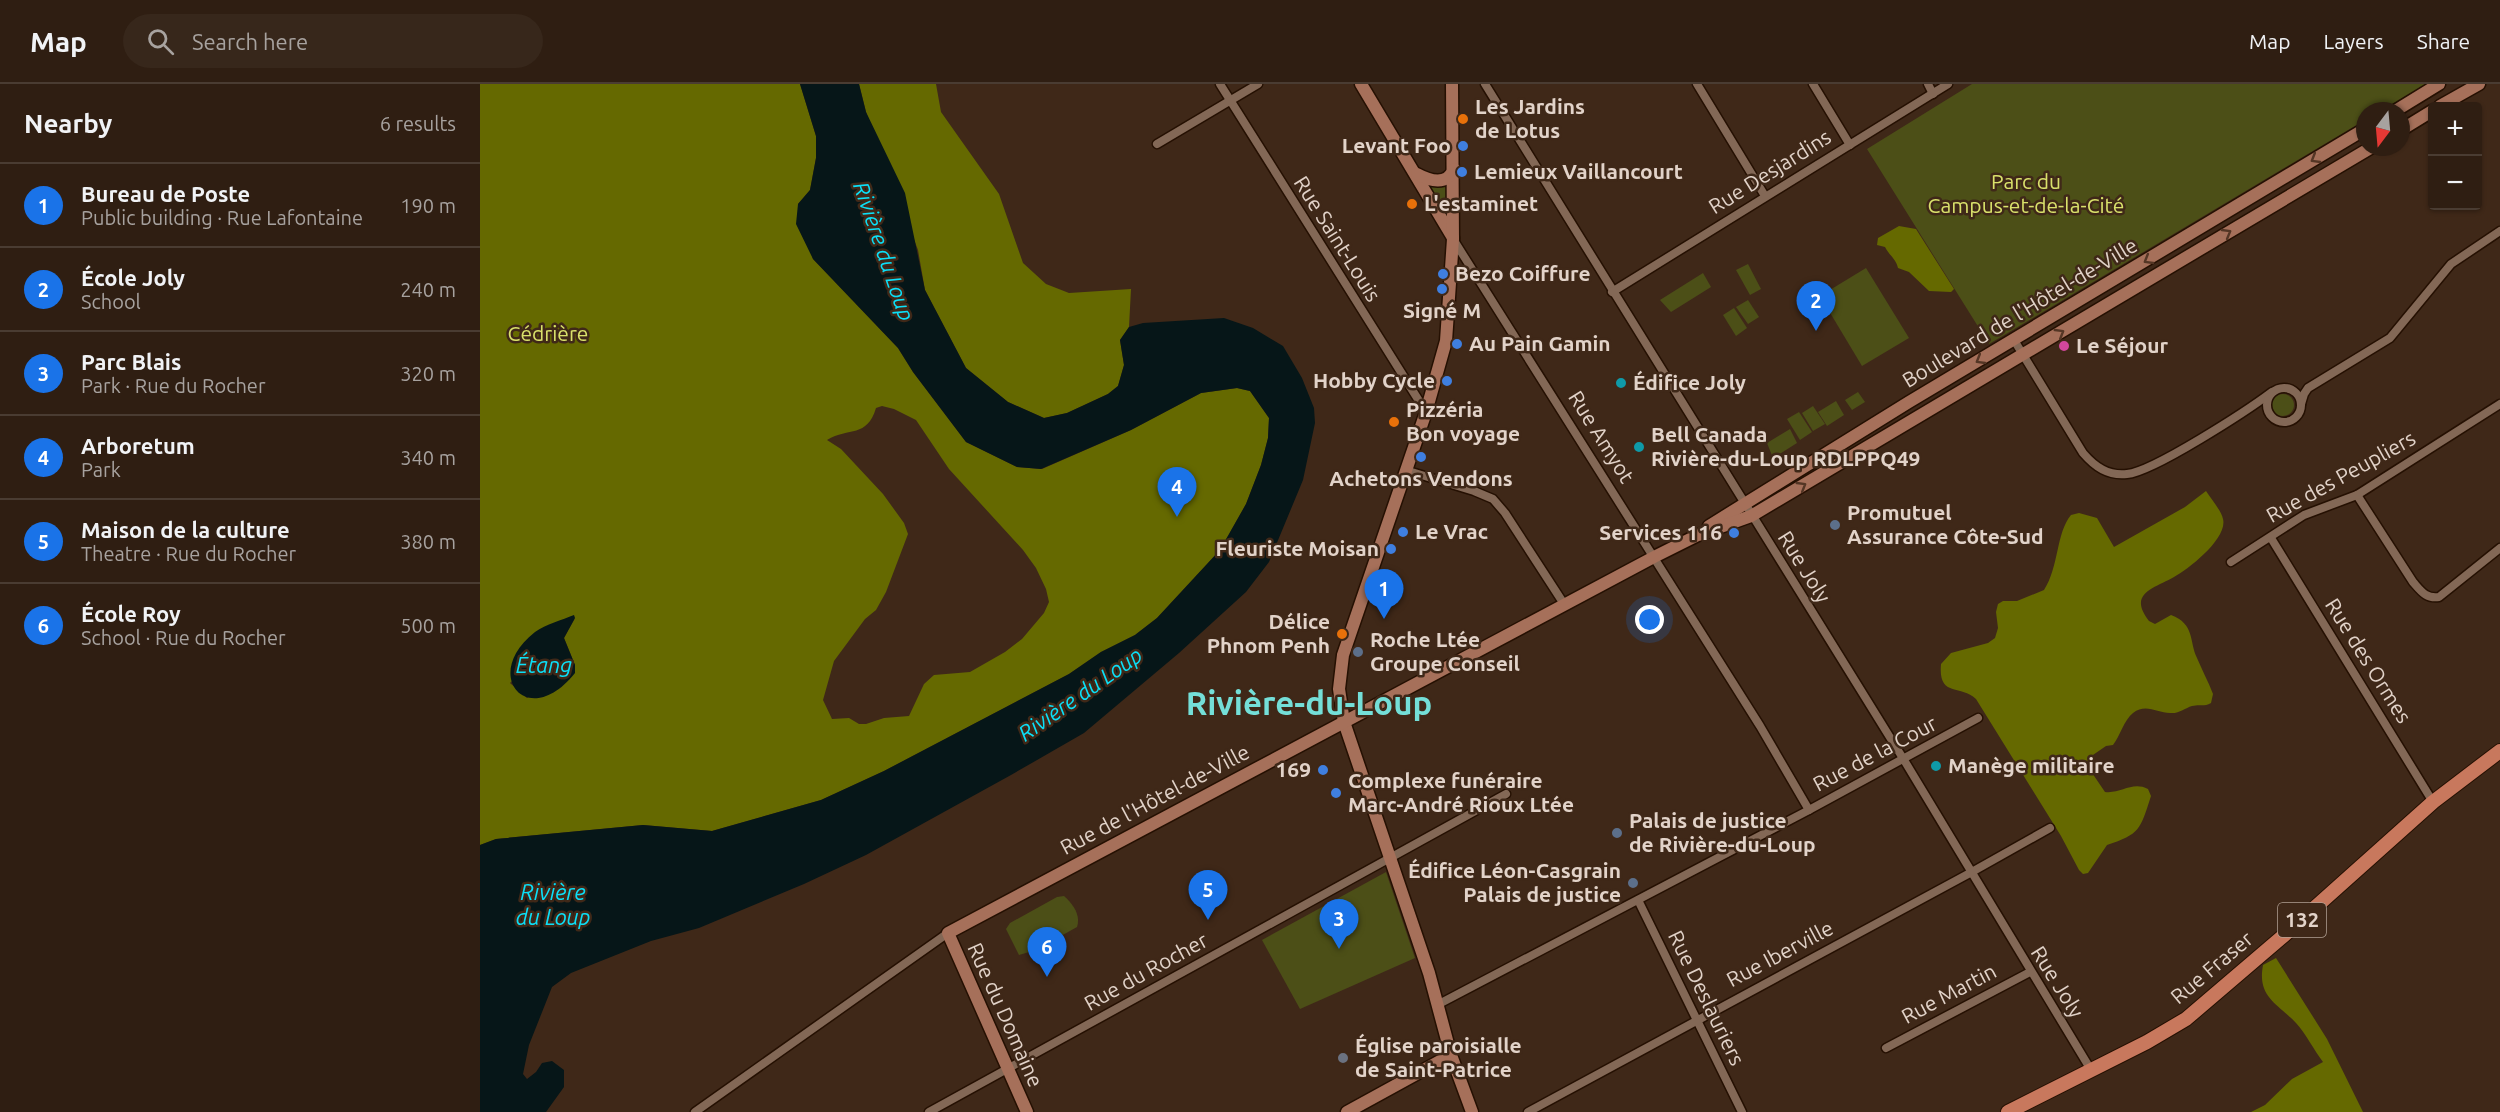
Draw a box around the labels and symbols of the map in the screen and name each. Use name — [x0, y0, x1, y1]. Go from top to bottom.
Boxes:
place label: Les Jardins de Lotus — [1475, 94, 1585, 142]
north arrow — [2356, 102, 2410, 156]
marker: Les Jardins de Lotus — [1456, 112, 1470, 126]
street label: Rue Desjardins — [1704, 124, 1835, 218]
place label: Levant Foo — [1342, 133, 1451, 157]
marker: Levant Foo — [1456, 139, 1470, 153]
one-way arrow — [2311, 152, 2321, 164]
place label: Lemieux Vaillancourt — [1474, 159, 1683, 183]
marker: Lemieux Vaillancourt — [1455, 165, 1469, 179]
park label: Parc du Campus-et-de-la-Cité — [1928, 169, 2124, 217]
street label: Rue Saint-Louis — [1290, 171, 1386, 306]
water label: Rivière du Loup — [849, 178, 920, 324]
place label: L'estaminet — [1424, 191, 1538, 215]
marker: L'estaminet — [1405, 197, 1419, 211]
one-way arrow — [2221, 229, 2231, 240]
street label: Boulevard de l'Hôtel-de-Ville — [1898, 232, 2141, 392]
one-way arrow — [2144, 253, 2154, 265]
place label: Bezo Coiffure — [1455, 261, 1591, 285]
marker: Bezo Coiffure — [1436, 267, 1450, 281]
marker: Signé M — [1435, 282, 1449, 296]
pin: 2 — [1796, 282, 1836, 331]
place label: Signé M — [1403, 298, 1481, 322]
park label: Cédrière — [508, 321, 588, 345]
one-way arrow — [2054, 328, 2064, 340]
place label: Au Pain Gamin — [1469, 331, 1611, 355]
place label: Le Séjour — [2076, 333, 2168, 357]
marker: Au Pain Gamin — [1450, 337, 1464, 351]
marker: Le Séjour — [2057, 339, 2071, 353]
one-way arrow — [1976, 352, 1986, 364]
place label: Hobby Cycle — [1313, 368, 1435, 392]
place label: Édifice Joly — [1633, 370, 1746, 394]
marker: Hobby Cycle — [1440, 374, 1454, 388]
marker: Édifice Joly — [1614, 376, 1628, 390]
street label: Rue Amyot — [1564, 386, 1640, 487]
place label: Pizzéria Bon voyage — [1406, 397, 1520, 445]
marker: Pizzéria Bon voyage — [1387, 415, 1401, 429]
place label: Bell Canada Rivière-du-Loup RDLPPQ49 — [1651, 422, 1920, 470]
street label: Rue des Peupliers — [2262, 425, 2419, 527]
marker: Bell Canada Rivière-du-Loup RDLPPQ49 — [1632, 440, 1646, 454]
marker: Achetons Vendons — [1414, 450, 1428, 464]
place label: Achetons Vendons — [1329, 466, 1513, 490]
pin: 4 — [1158, 468, 1196, 517]
one-way arrow — [1796, 481, 1806, 493]
place label: Promutuel Assurance Côte-Sud — [1847, 500, 2044, 548]
marker: Promutuel Assurance Côte-Sud — [1828, 518, 1842, 532]
place label: Le Vrac — [1415, 519, 1488, 543]
place label: Services 116 — [1599, 520, 1722, 544]
marker: Le Vrac — [1396, 525, 1410, 539]
marker: Services 116 — [1727, 526, 1741, 540]
street label: Rue Joly — [1774, 526, 1836, 607]
place label: Fleuriste Moisan — [1216, 536, 1379, 560]
marker: Fleuriste Moisan — [1384, 542, 1398, 556]
pin: 1 — [1364, 570, 1404, 619]
street label: Rue des Ormes — [2321, 594, 2417, 727]
your location — [1635, 605, 1664, 634]
place label: Délice Phnom Penh — [1207, 609, 1330, 657]
marker: Délice Phnom Penh — [1335, 627, 1349, 641]
place label: Roche Ltée Groupe Conseil — [1370, 627, 1520, 675]
water label: Rivière du Loup — [1013, 642, 1146, 745]
marker: Roche Ltée Groupe Conseil — [1351, 645, 1365, 659]
water label: Étang — [516, 651, 572, 677]
district label: Rivière-du-Loup — [1186, 684, 1432, 721]
street label: Rue de la Cour — [1809, 710, 1940, 796]
street label: Rue de l'Hôtel-de-Ville — [1056, 739, 1253, 859]
place label: Manège militaire — [1948, 753, 2115, 777]
place label: 169 — [1275, 757, 1311, 781]
marker: Manège militaire — [1929, 759, 1943, 773]
marker: 169 — [1316, 763, 1330, 777]
place label: Complexe funéraire Marc-André Rioux Ltée — [1348, 768, 1574, 816]
marker: Complexe funéraire Marc-André Rioux Ltée — [1329, 786, 1343, 800]
place label: Palais de justice de Rivière-du-Loup — [1629, 808, 1816, 856]
marker: Palais de justice de Rivière-du-Loup — [1610, 826, 1624, 840]
place label: Édifice Léon-Casgrain Palais de justice — [1408, 858, 1621, 906]
pin: 5 — [1188, 870, 1228, 920]
marker: Édifice Léon-Casgrain Palais de justice — [1626, 876, 1640, 890]
water label: Rivière du Loup — [516, 879, 590, 929]
pin: 3 — [1320, 900, 1358, 949]
road number: 132 — [2278, 903, 2326, 937]
street label: Rue Iberville — [1722, 915, 1837, 991]
street label: Rue Deslauriers — [1664, 926, 1750, 1069]
street label: Rue Fraser — [2166, 926, 2257, 1008]
street label: Rue du Rocher — [1080, 927, 1211, 1015]
pin: 6 — [1028, 928, 1066, 977]
street label: Rue du Domaine — [963, 939, 1048, 1090]
street label: Rue Joly — [2027, 941, 2089, 1022]
street label: Rue Martin — [1897, 958, 2000, 1028]
place label: Église paroisialle de Saint-Patrice — [1355, 1033, 1522, 1081]
marker: Église paroisialle de Saint-Patrice — [1336, 1051, 1350, 1065]

